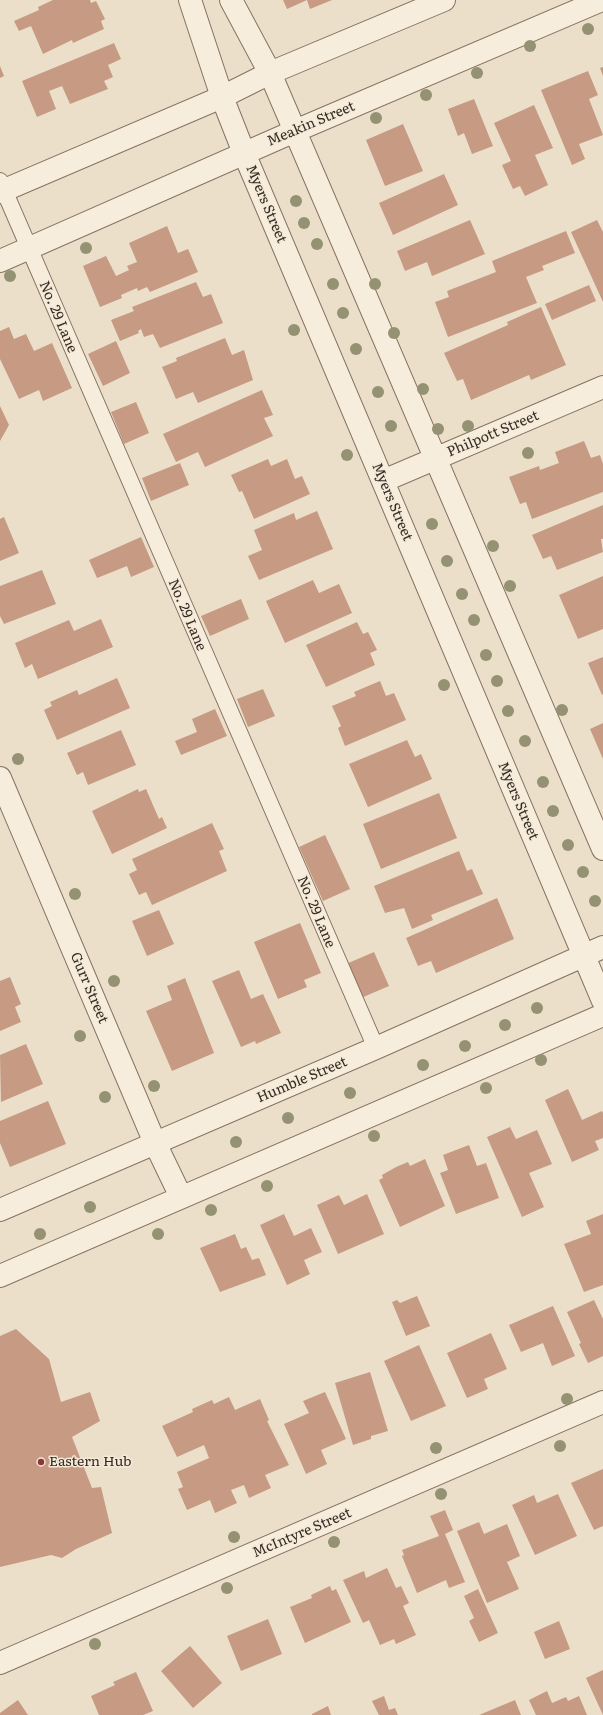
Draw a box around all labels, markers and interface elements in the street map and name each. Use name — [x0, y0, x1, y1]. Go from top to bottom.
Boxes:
street label: Meakin Street — [265, 98, 357, 150]
street label: Myers Street — [242, 162, 290, 246]
street label: No. 29 Lane — [35, 279, 81, 355]
street label: Philpott Street — [445, 407, 541, 461]
street label: Myers Street — [368, 460, 416, 544]
street label: No. 29 Lane — [164, 577, 210, 653]
street label: Myers Street — [494, 759, 542, 843]
street label: No. 29 Lane — [293, 874, 339, 950]
street label: Gurr Street — [67, 950, 111, 1026]
street label: Humble Street — [254, 1053, 350, 1107]
place label: Eastern Hub — [49, 1454, 131, 1470]
marker: Eastern Hub — [36, 1457, 46, 1467]
street label: McIntyre Street — [250, 1505, 354, 1561]

